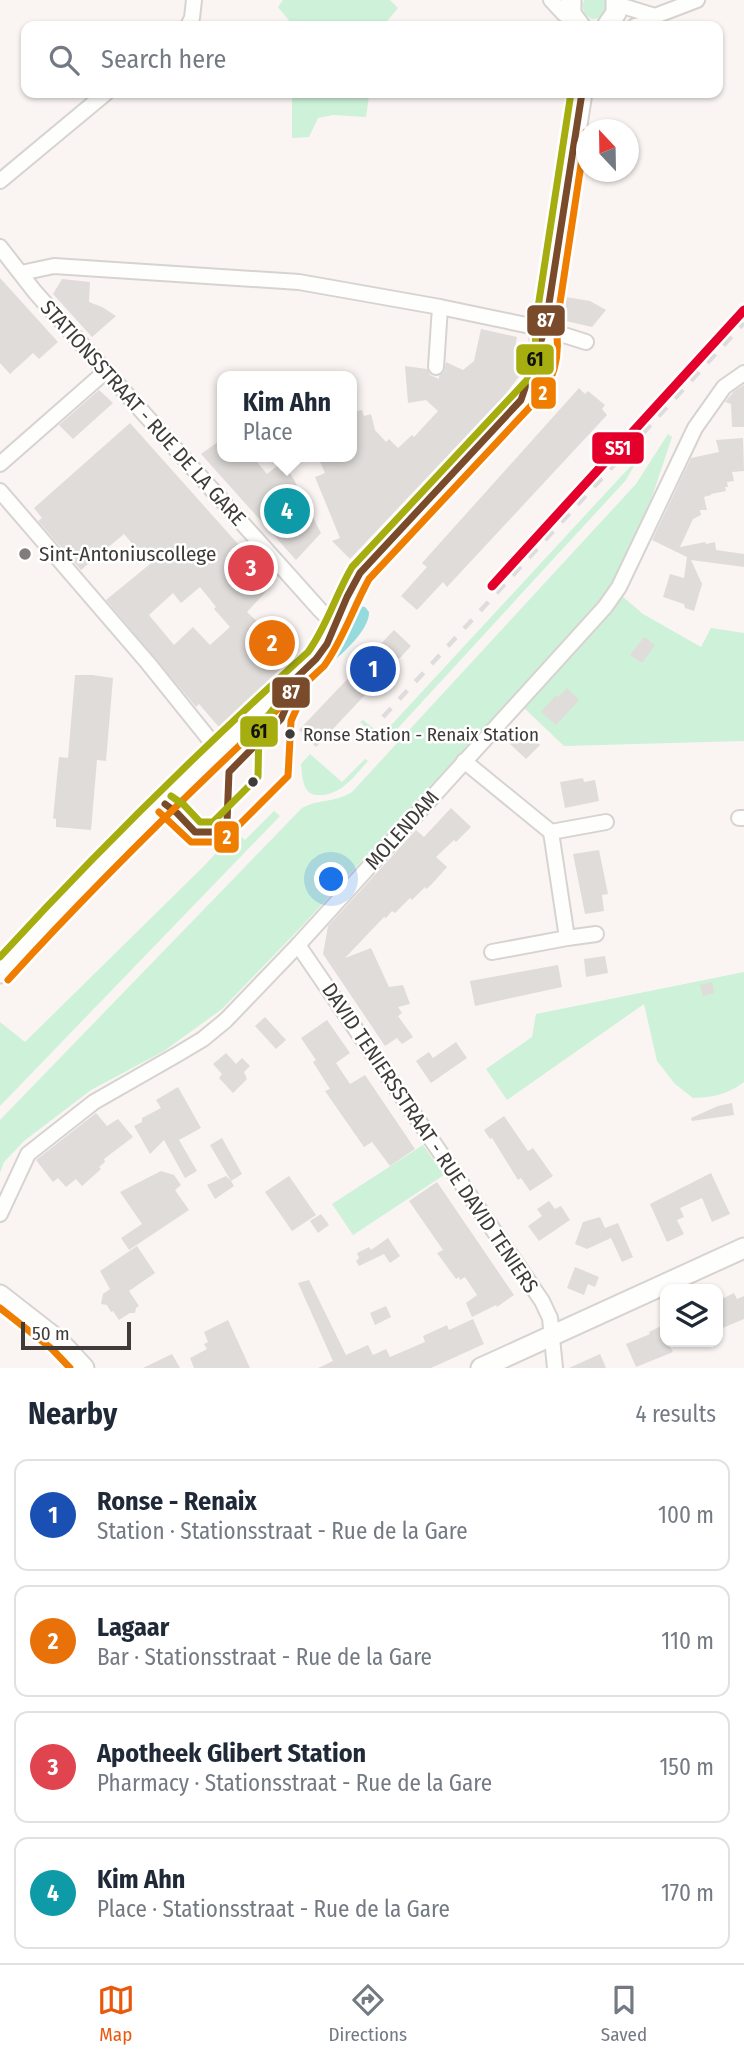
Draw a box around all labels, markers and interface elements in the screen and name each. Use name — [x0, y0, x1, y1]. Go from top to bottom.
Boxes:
search box — [21, 21, 723, 98]
icon: search — [45, 41, 83, 79]
text: Search here — [101, 44, 226, 75]
north arrow — [576, 119, 639, 182]
street label: STATIONSSTRAAT - RUE DE LA GARE — [35, 295, 251, 531]
line badge: 87 — [526, 304, 566, 337]
text: 87 — [537, 309, 555, 332]
line badge: 61 — [515, 343, 555, 376]
text: 61 — [526, 348, 544, 371]
popup — [217, 371, 357, 462]
line badge: 2 — [530, 376, 557, 410]
text: 2 — [538, 382, 548, 405]
text: Kim Ahn — [243, 387, 331, 418]
text: Place — [243, 418, 293, 446]
line badge: S51 — [591, 431, 645, 465]
text: S51 — [605, 437, 631, 460]
pin: 4 — [264, 485, 310, 537]
place label: Sint-Antoniuscollege — [39, 541, 216, 567]
pin: 3 — [228, 542, 274, 594]
marker: Sint-Antoniuscollege — [17, 546, 33, 562]
pin: 2 — [249, 617, 295, 669]
pin: 1 — [350, 643, 396, 695]
line badge: 87 — [271, 676, 311, 709]
text: 87 — [282, 681, 300, 704]
line badge: 61 — [239, 715, 279, 748]
text: 61 — [250, 720, 268, 743]
place label: Ronse Station - Renaix Station — [303, 723, 539, 746]
marker: Ronse Station - Renaix Station — [283, 727, 297, 741]
unlabelled marker — [246, 775, 260, 789]
street label: MOLENDAM — [360, 785, 444, 875]
line badge: 2 — [213, 820, 240, 854]
text: 2 — [222, 826, 232, 849]
your location — [314, 862, 348, 896]
street label: DAVID TENIERSSTRAAT - RUE DAVID TENIERS — [316, 978, 544, 1298]
map controls — [660, 1284, 723, 1347]
button: layers — [660, 1284, 723, 1347]
scale bar — [21, 1319, 131, 1351]
text: 50 m — [32, 1322, 70, 1345]
text: Nearby — [28, 1396, 117, 1432]
text: 4 results — [635, 1400, 716, 1428]
text: Ronse - Renaix — [97, 1486, 257, 1517]
text: 1 — [48, 1501, 58, 1529]
text: 100 m — [658, 1501, 714, 1529]
text: Station · Stationsstraat - Rue de la Gare — [97, 1517, 468, 1545]
text: Lagaar — [97, 1612, 169, 1643]
text: 2 — [48, 1627, 58, 1655]
text: 110 m — [661, 1627, 714, 1655]
text: Bar · Stationsstraat - Rue de la Gare — [97, 1643, 432, 1671]
text: Apotheek Glibert Station — [97, 1738, 366, 1769]
text: 3 — [48, 1753, 58, 1781]
text: 150 m — [659, 1753, 714, 1781]
text: Pharmacy · Stationsstraat - Rue de la Gare — [97, 1769, 492, 1797]
text: Kim Ahn — [97, 1864, 185, 1895]
text: 4 — [47, 1879, 59, 1907]
text: 170 m — [661, 1879, 714, 1907]
text: Place · Stationsstraat - Rue de la Gare — [97, 1895, 450, 1923]
tab: Map — [97, 1981, 135, 2046]
tab: Directions — [329, 1981, 407, 2046]
tab: Saved — [601, 1981, 647, 2046]

